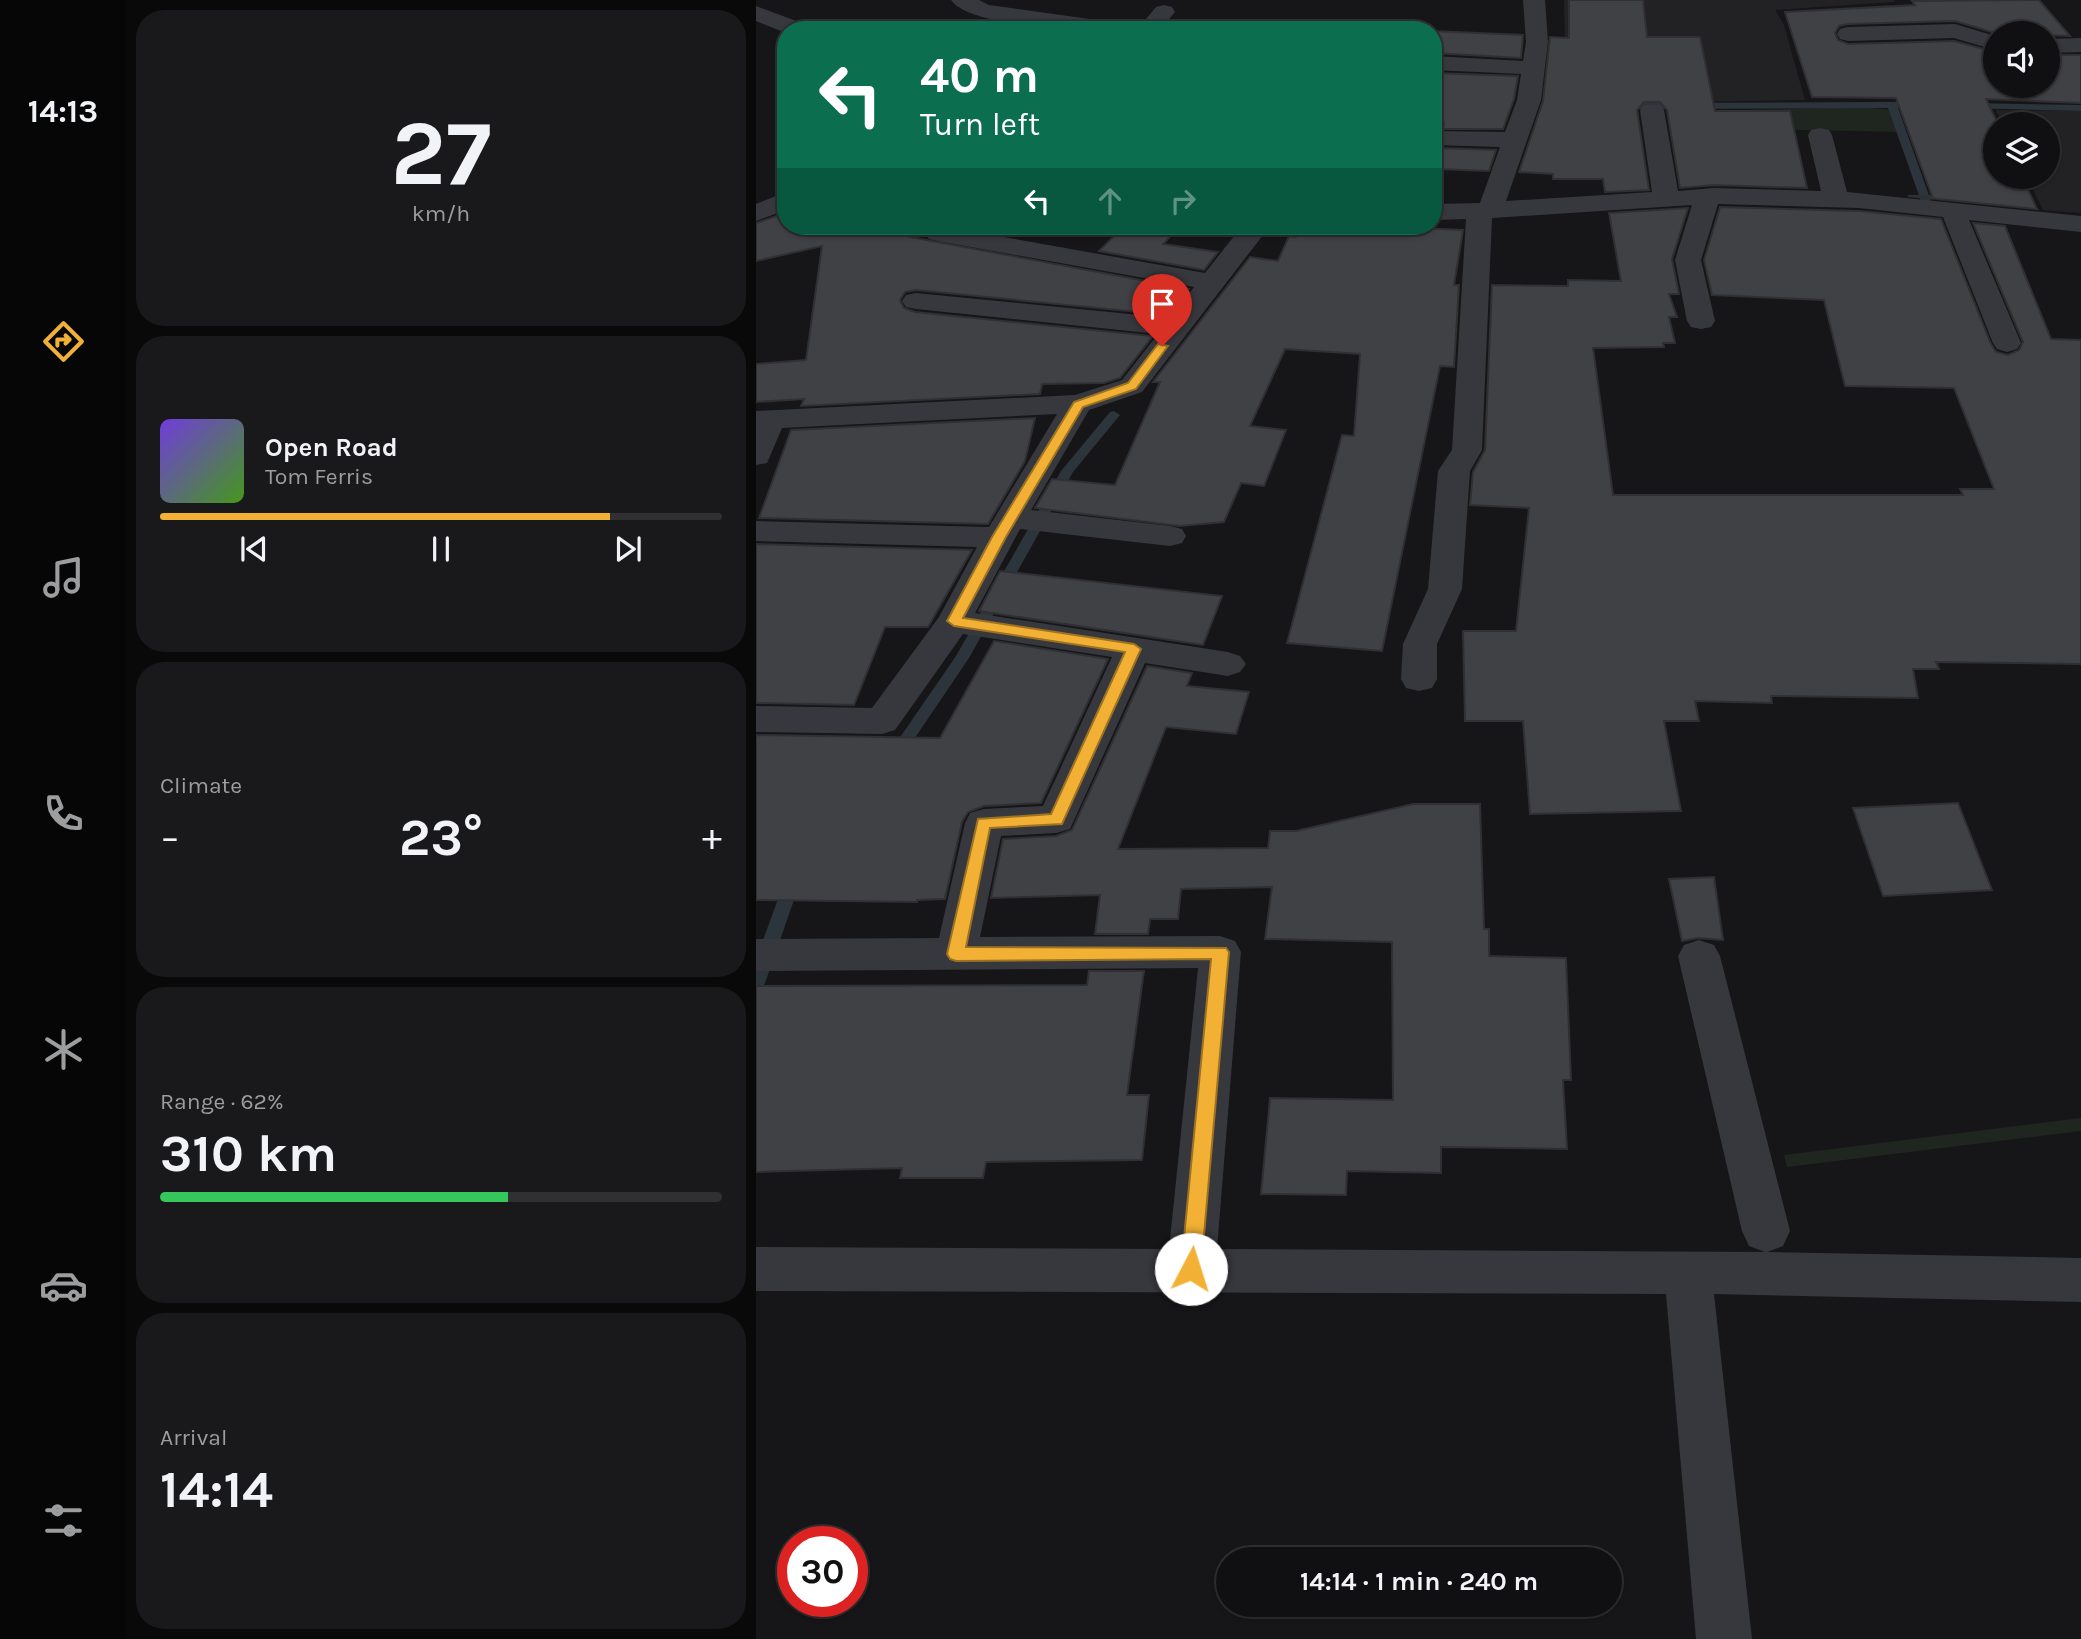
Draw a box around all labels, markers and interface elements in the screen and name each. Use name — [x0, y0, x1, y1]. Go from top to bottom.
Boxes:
map controls — [1983, 21, 2060, 189]
button: sound — [1983, 21, 2060, 98]
text: 40 m — [920, 47, 1039, 104]
icon: left — [805, 49, 896, 140]
text: 14:13 — [28, 93, 98, 130]
text: 27 — [391, 101, 491, 207]
text: Turn left — [920, 106, 1040, 143]
button: layers — [1983, 112, 2060, 189]
icon: left — [1018, 182, 1056, 220]
icon: ahead — [1091, 182, 1129, 220]
icon: right — [1164, 182, 1202, 220]
text: km/h — [412, 200, 470, 227]
pin — [1132, 274, 1192, 346]
icon: arrive — [1143, 285, 1181, 323]
icon: directions — [39, 317, 88, 366]
text: Open Road — [265, 432, 398, 463]
text: Tom Ferris — [265, 463, 373, 490]
icon: previous — [235, 530, 273, 568]
icon: pause — [422, 530, 460, 568]
icon: next — [609, 530, 647, 568]
icon: music — [39, 553, 88, 602]
text: Climate — [160, 772, 242, 799]
icon: phone — [39, 789, 88, 838]
text: 23° — [399, 807, 483, 868]
text: − — [160, 815, 180, 860]
text: + — [702, 815, 722, 860]
icon: climate — [39, 1025, 88, 1074]
text: Range · 62% — [160, 1088, 284, 1115]
text: 310 km — [160, 1123, 337, 1184]
position arrow — [1154, 1232, 1228, 1306]
icon: car — [39, 1261, 88, 1310]
text: Arrival — [160, 1424, 227, 1451]
text: 14:14 — [160, 1459, 273, 1520]
icon: filters — [39, 1496, 88, 1545]
speed limit sign: 30 — [777, 1526, 868, 1617]
text: 14:14 · 1 min · 240 m — [1300, 1566, 1538, 1597]

